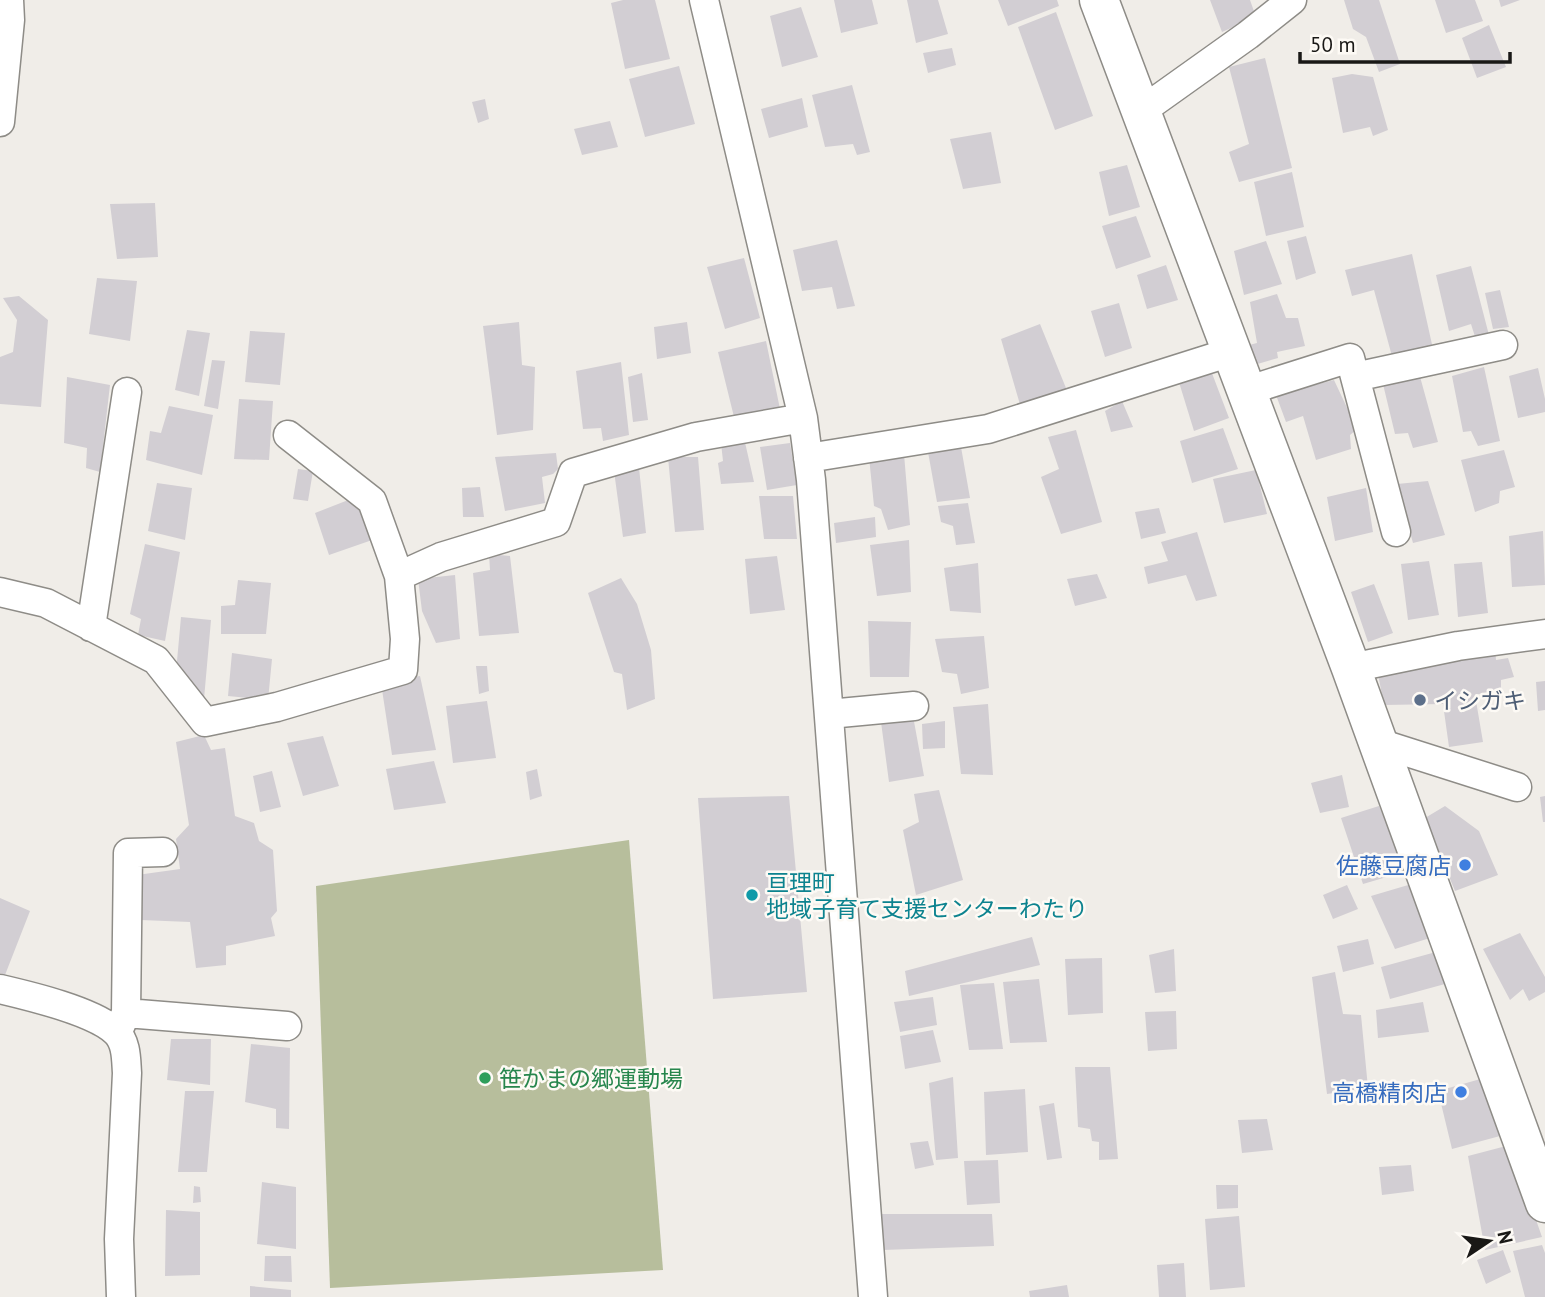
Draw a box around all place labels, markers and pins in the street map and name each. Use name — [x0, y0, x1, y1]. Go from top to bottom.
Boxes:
place label: イシガキ — [1434, 686, 1526, 715]
marker: イシガキ — [1412, 692, 1428, 708]
place label: 佐藤豆腐店 — [1336, 851, 1451, 880]
marker: 佐藤豆腐店 — [1457, 857, 1473, 873]
place label: 亘理町 地域子育て支援センターわたり — [766, 868, 1088, 923]
marker: 亘理町 地域子育て支援センターわたり — [744, 887, 760, 903]
place label: 笹かまの郷運動場 — [499, 1064, 683, 1093]
marker: 笹かまの郷運動場 — [477, 1070, 493, 1086]
place label: 高橋精肉店 — [1332, 1078, 1447, 1107]
marker: 高橋精肉店 — [1453, 1084, 1469, 1100]

